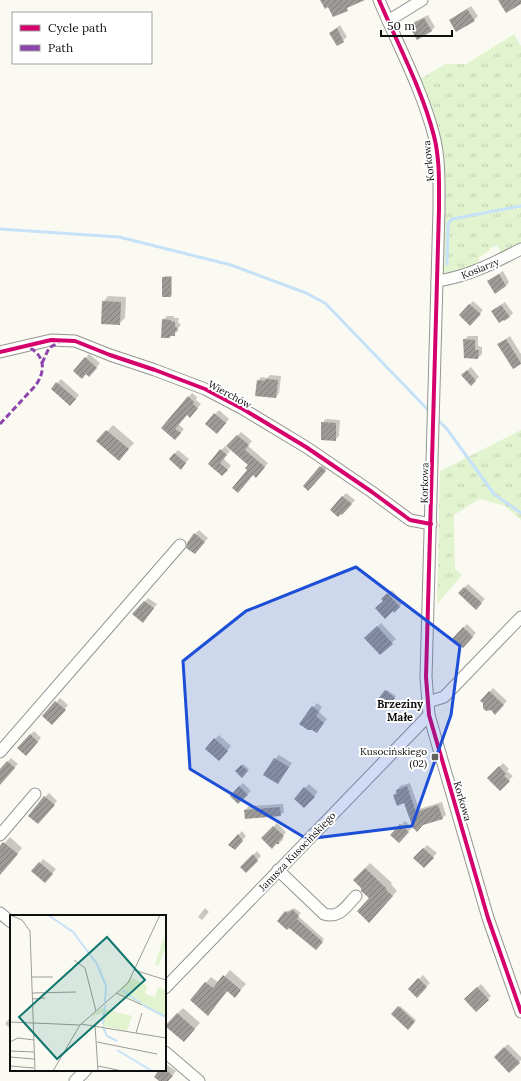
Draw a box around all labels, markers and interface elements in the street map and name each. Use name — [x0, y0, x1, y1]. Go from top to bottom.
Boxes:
legend — [12, 12, 152, 64]
scale bar — [381, 12, 452, 38]
text: 50 m — [387, 18, 415, 33]
text: Cycle path — [48, 20, 107, 35]
text: Path — [48, 40, 73, 55]
street label: Korkowa — [420, 140, 437, 182]
street label: Kosiarzy — [459, 255, 502, 282]
street label: Wierchów — [206, 378, 254, 411]
street label: Korkowa — [418, 462, 431, 504]
district label: Brzeziny Małe — [377, 697, 424, 724]
place label: Kusocińskiego (02) — [360, 745, 427, 770]
marker: Kusocińskiego (02) — [430, 752, 440, 762]
street label: Korkowa — [451, 780, 474, 823]
street label: Janusza Kusocińskiego — [255, 809, 339, 894]
inset map — [10, 915, 166, 1071]

